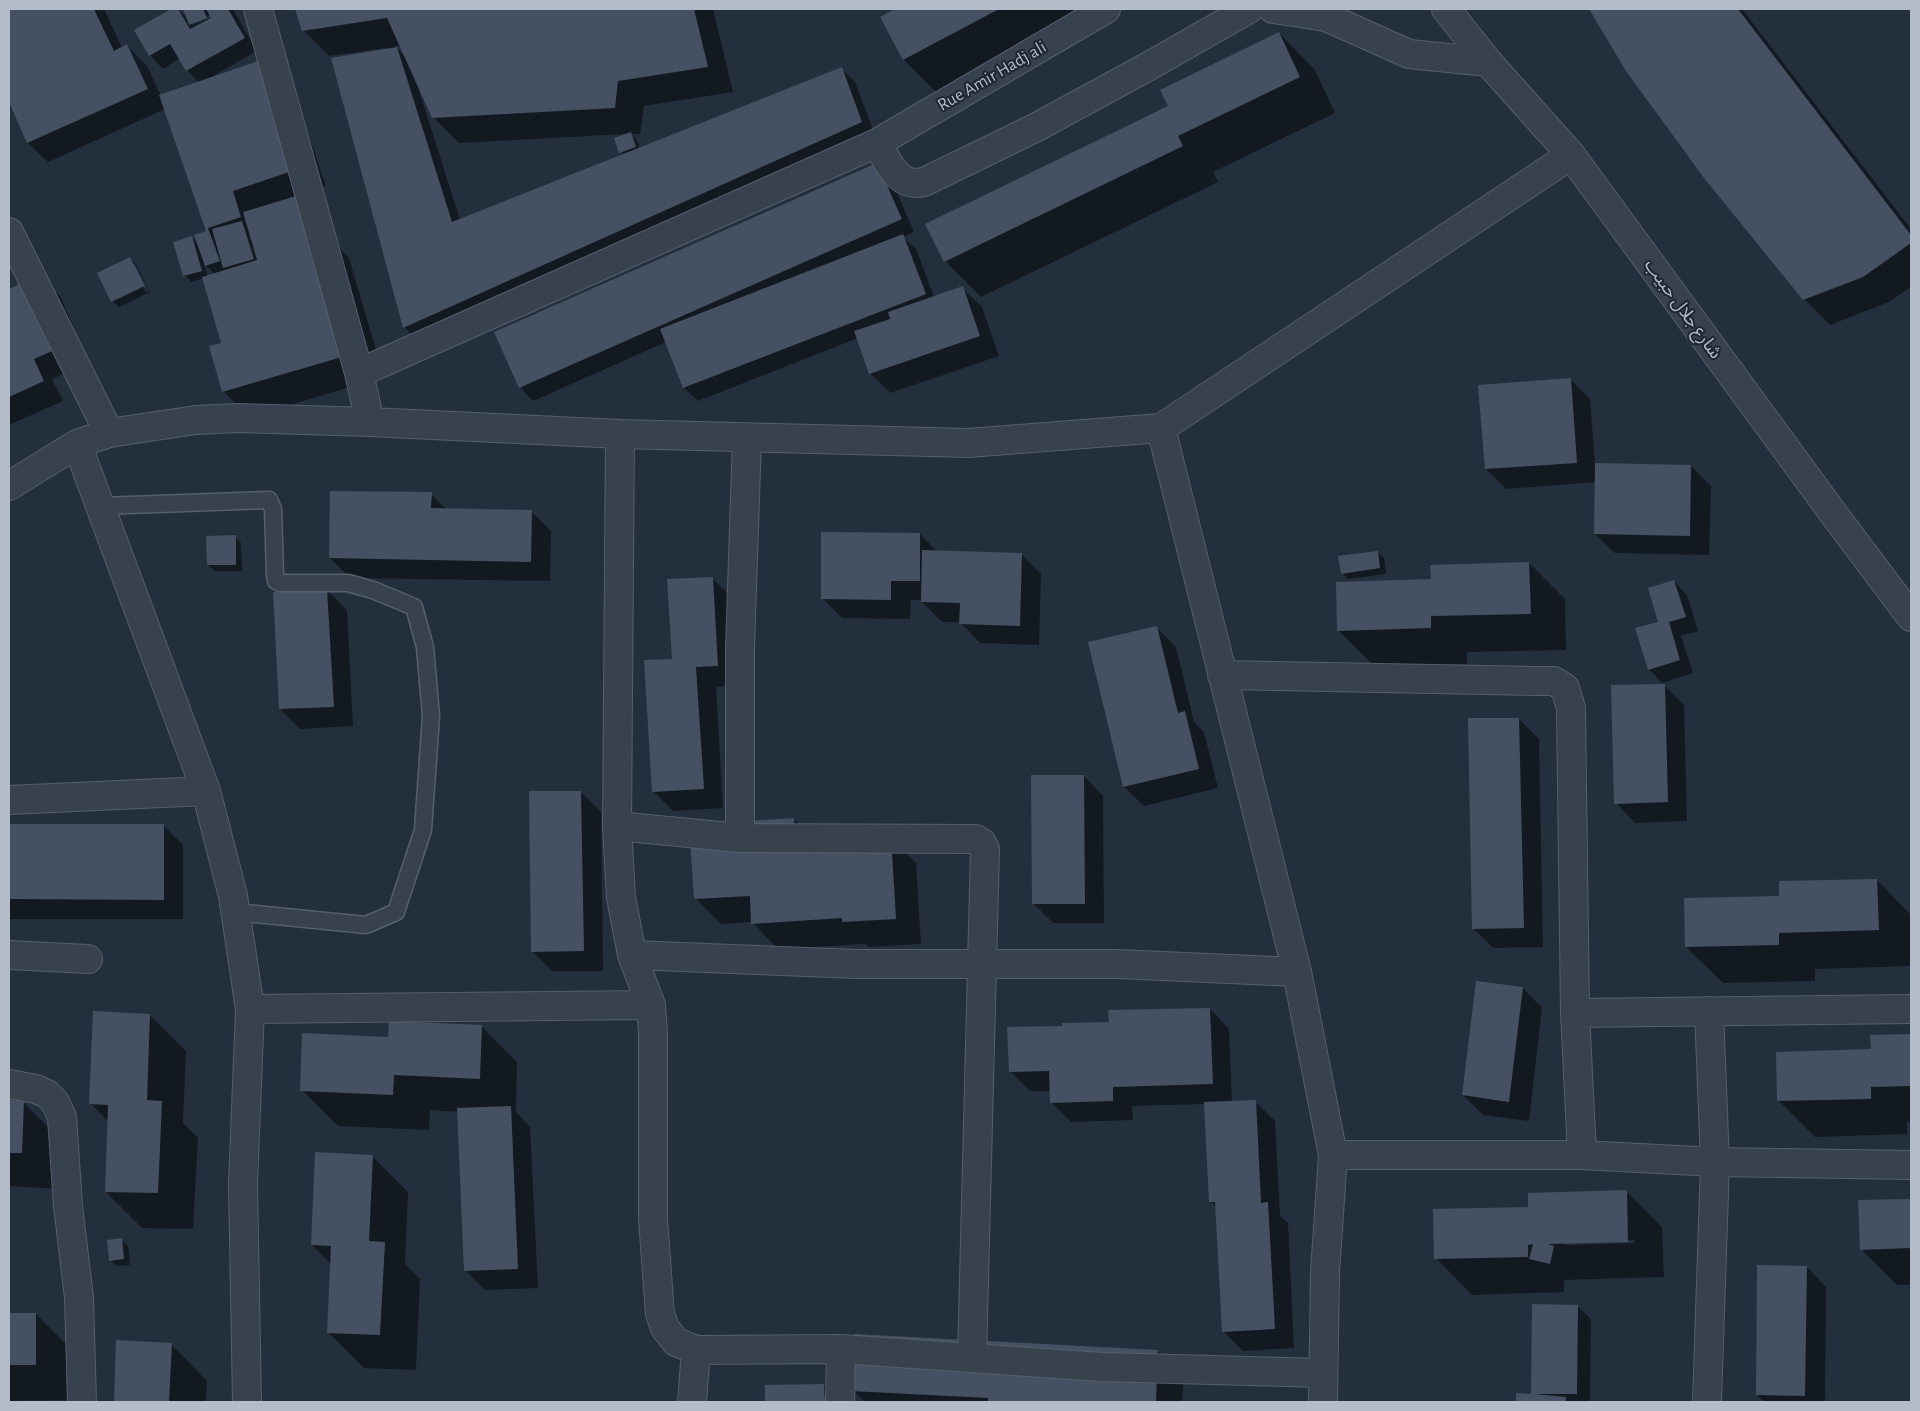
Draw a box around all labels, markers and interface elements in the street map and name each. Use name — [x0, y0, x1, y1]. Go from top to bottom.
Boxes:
street label: Rue Amir Hadj ali — [934, 36, 1050, 116]
street label: شارع جلال حبيب — [1640, 255, 1726, 363]

